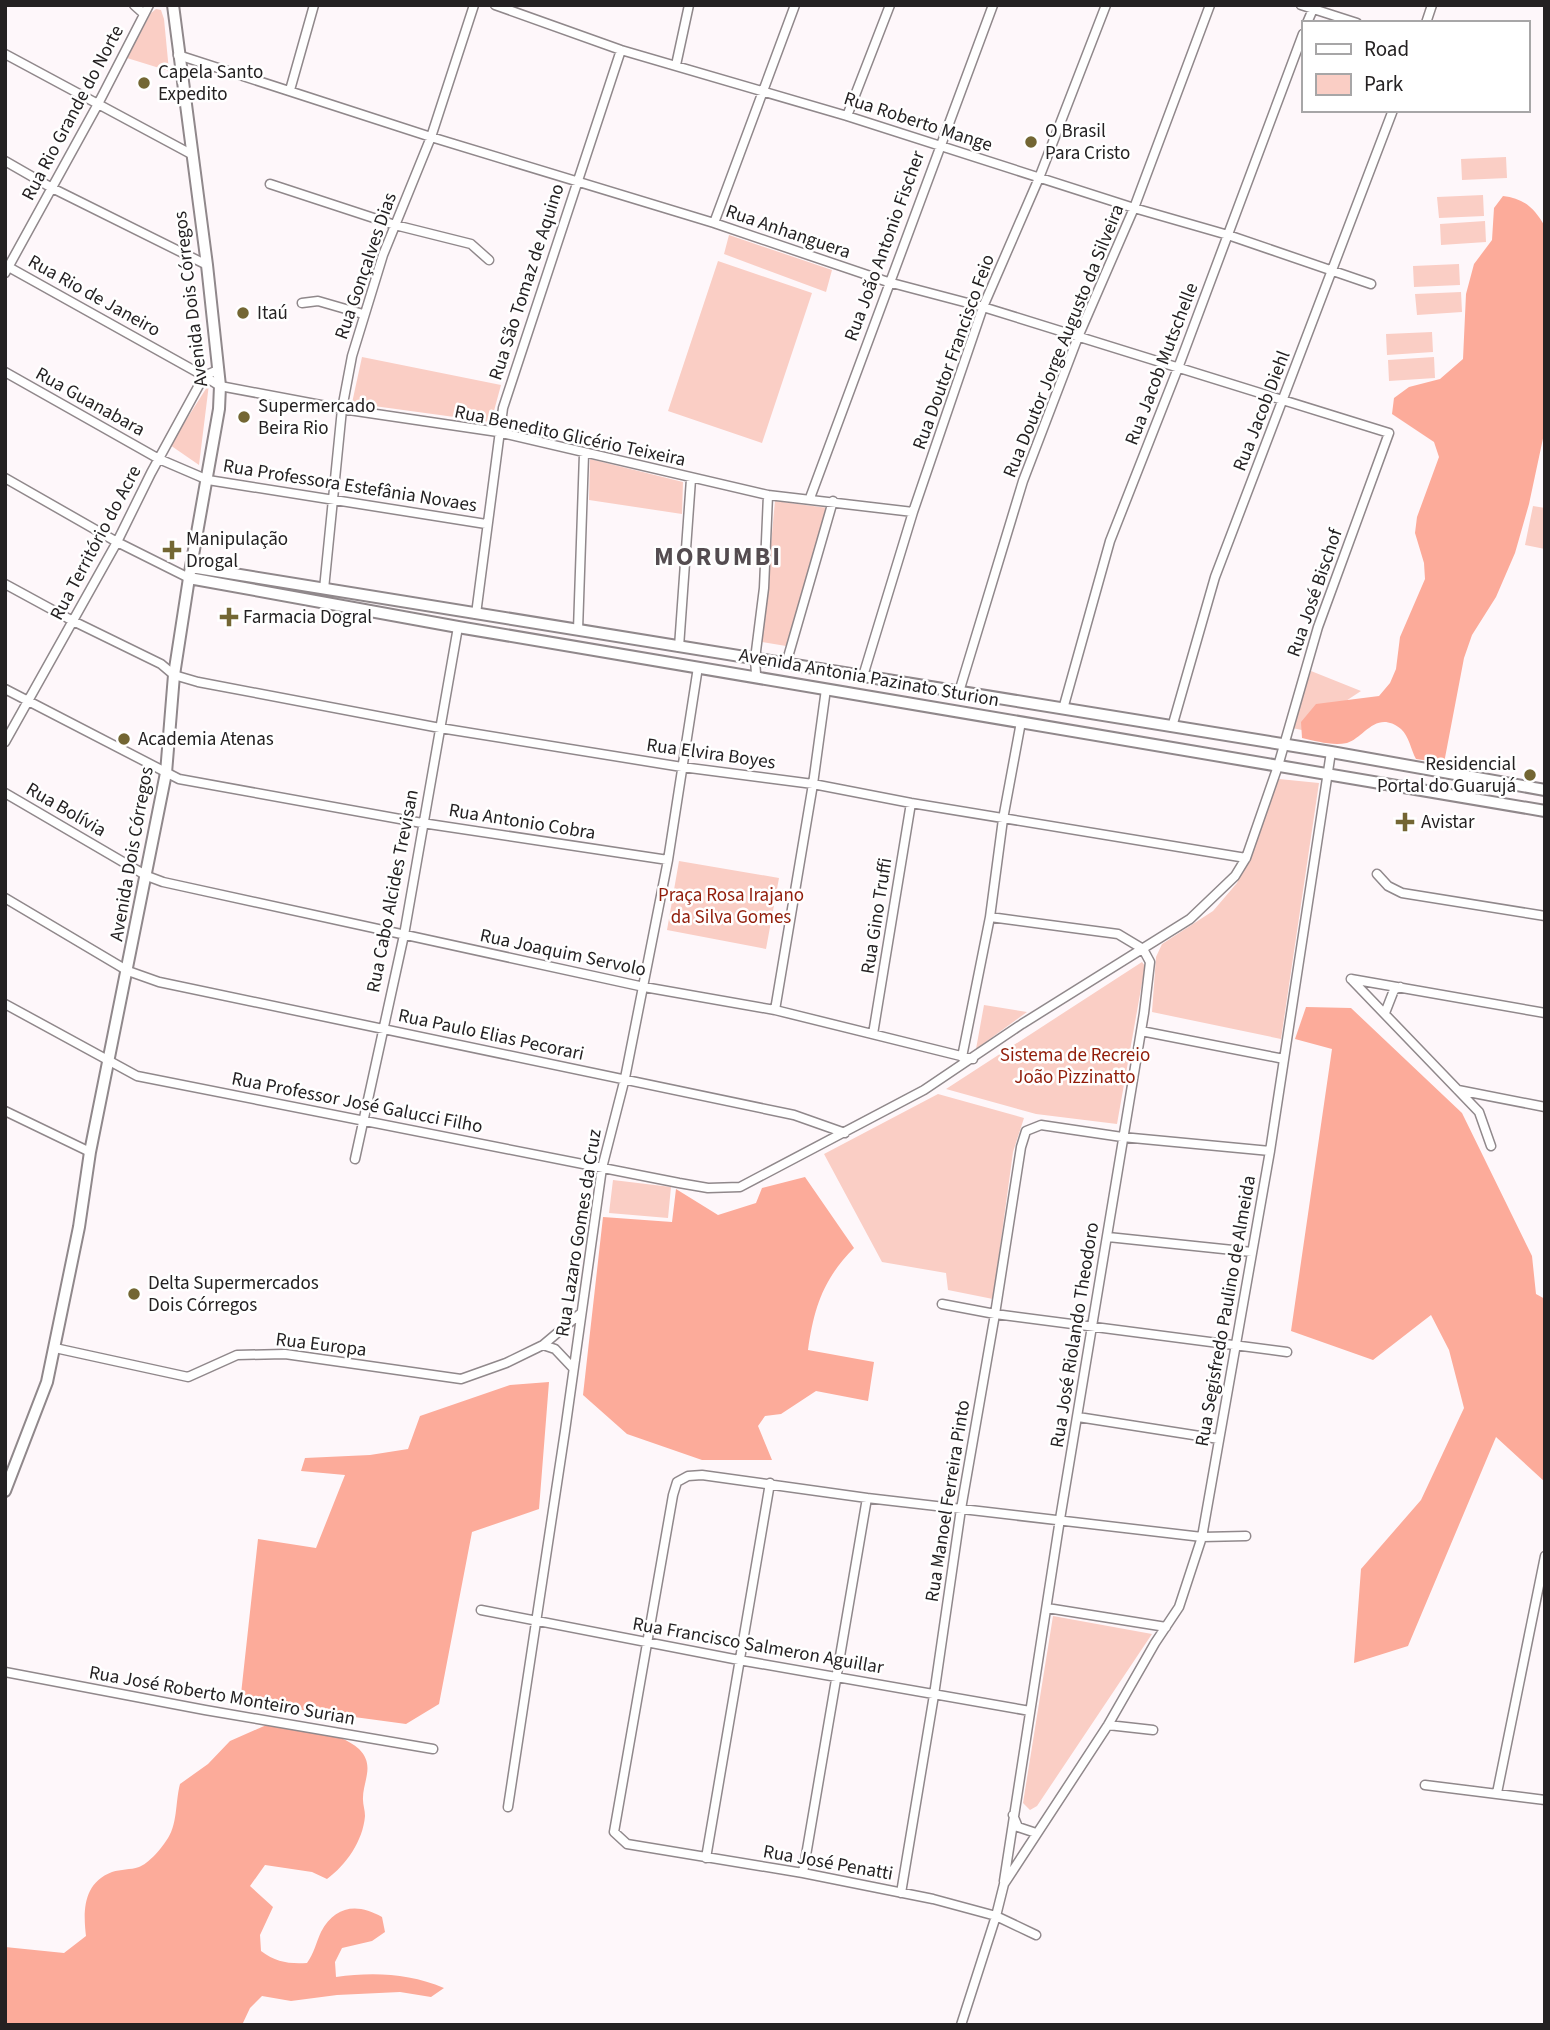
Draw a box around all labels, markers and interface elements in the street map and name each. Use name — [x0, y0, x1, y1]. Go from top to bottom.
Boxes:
street label: Rua Rio Grande do Norte — [15, 21, 131, 205]
legend — [1302, 21, 1529, 112]
text: Road — [1364, 34, 1409, 64]
place label: Capela Santo Expedito — [158, 59, 263, 108]
text: Park — [1364, 69, 1404, 99]
marker: Capela Santo Expedito — [136, 75, 152, 91]
street label: Rua Roberto Mange — [840, 85, 996, 159]
place label: O Brasil Para Cristo — [1045, 118, 1130, 167]
marker: O Brasil Para Cristo — [1023, 134, 1039, 150]
street label: Rua João Antonio Fischer — [838, 147, 932, 345]
street label: Rua São Tomaz de Aquino — [482, 180, 572, 384]
street label: Rua Gonçalves Dias — [328, 189, 404, 343]
street label: Rua Anhanguera — [722, 198, 854, 266]
street label: Rua Doutor Jorge Augusto da Silveira — [997, 200, 1131, 482]
street label: Avenida Dois Córregos — [167, 210, 215, 388]
street label: Rua Rio de Janeiro — [23, 248, 165, 344]
street label: Rua Doutor Francisco Feio — [906, 251, 1002, 453]
street label: Rua Jacob Mutschelle — [1119, 279, 1205, 449]
place label: Itaú — [257, 300, 288, 327]
marker: Itaú — [235, 305, 251, 321]
street label: Rua Jacob Diehl — [1227, 347, 1297, 475]
street label: Rua Guanabara — [30, 361, 150, 443]
place label: Supermercado Beira Rio — [258, 393, 376, 442]
street label: Rua Benedito Glicério Teixeira — [452, 398, 688, 474]
marker: Supermercado Beira Rio — [236, 409, 252, 425]
street label: Rua Professora Estefânia Novaes — [221, 453, 479, 519]
street label: Rua Território do Acre — [44, 461, 148, 625]
street label: Rua José Bischof — [1280, 524, 1350, 661]
place label: Manipulação Drogal — [186, 526, 288, 575]
district label: MORUMBI — [654, 538, 782, 575]
marker: Manipulação Drogal — [164, 542, 180, 558]
place label: Farmacia Dogral — [243, 604, 372, 631]
marker: Farmacia Dogral — [221, 609, 237, 625]
street label: Avenida Antonia Pazinato Sturion — [737, 642, 1001, 714]
place label: Academia Atenas — [138, 726, 274, 753]
marker: Academia Atenas — [116, 731, 132, 747]
street label: Rua Elvira Boyes — [645, 732, 777, 776]
place label: Residencial Portal do Guarujá — [1377, 751, 1516, 800]
street label: Avenida Dois Córregos — [103, 765, 161, 943]
marker: Residencial Portal do Guarujá — [1522, 767, 1538, 783]
street label: Rua Bolívia — [21, 776, 111, 844]
street label: Rua Cabo Alcides Trevisan — [360, 787, 426, 995]
street label: Rua Antonio Cobra — [447, 797, 597, 847]
place label: Avistar — [1421, 809, 1475, 836]
marker: Avistar — [1395, 812, 1415, 832]
street label: Rua Gino Truffi — [854, 856, 900, 976]
park label: Praça Rosa Irajano da Silva Gomes — [658, 882, 804, 931]
street label: Rua Joaquim Servolo — [477, 922, 649, 984]
street label: Rua Paulo Elias Pecorari — [396, 1002, 586, 1068]
park label: Sistema de Recreio João Pìzzinatto — [1000, 1042, 1150, 1091]
street label: Rua Professor José Galucci Filho — [229, 1065, 485, 1141]
street label: Rua Lazaro Gomes da Cruz — [549, 1127, 609, 1339]
street label: Rua Segisfredo Paulino de Almeida — [1189, 1173, 1263, 1449]
street label: Rua José Riolando Theodoro — [1044, 1220, 1106, 1450]
place label: Delta Supermercados Dois Córregos — [148, 1270, 319, 1319]
marker: Delta Supermercados Dois Córregos — [126, 1286, 142, 1302]
street label: Rua Europa — [274, 1326, 368, 1364]
street label: Rua Manoel Ferreira Pinto — [919, 1398, 977, 1604]
street label: Rua Francisco Salmeron Aguillar — [630, 1611, 886, 1681]
street label: Rua José Roberto Monteiro Surian — [87, 1659, 357, 1733]
street label: Rua José Penatti — [761, 1838, 895, 1888]

